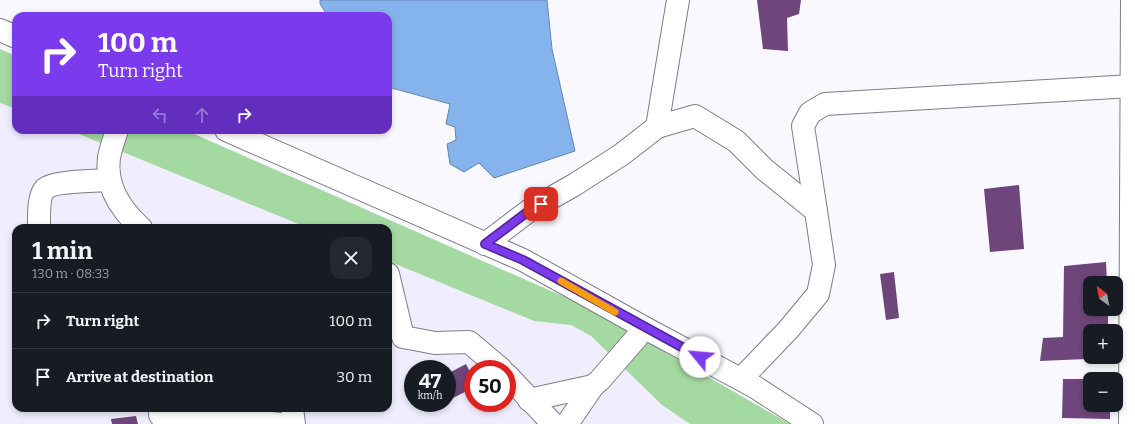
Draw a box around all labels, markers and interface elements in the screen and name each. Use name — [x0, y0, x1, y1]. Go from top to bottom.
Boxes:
text: 100 m — [98, 26, 177, 59]
icon: right — [32, 28, 84, 80]
text: Turn right — [98, 60, 183, 82]
icon: left — [149, 104, 171, 126]
icon: ahead — [191, 104, 213, 126]
icon: right — [233, 104, 255, 126]
pin — [524, 187, 558, 221]
icon: arrive — [530, 193, 552, 215]
text: 1 min — [32, 237, 93, 265]
button: close — [330, 237, 372, 279]
text: 130 m · 08:33 — [32, 266, 109, 281]
north arrow — [1083, 276, 1123, 316]
map controls — [1083, 276, 1123, 412]
icon: right — [32, 310, 54, 332]
text: Turn right — [66, 312, 139, 330]
text: 100 m — [329, 312, 372, 330]
button: + — [1083, 324, 1123, 364]
position arrow — [679, 336, 721, 378]
speed limit sign: 50 — [464, 360, 516, 412]
icon: arrive — [32, 366, 54, 388]
text: Arrive at destination — [66, 368, 213, 386]
text: 30 m — [337, 368, 372, 386]
text: 47 — [419, 369, 441, 393]
button: − — [1083, 372, 1123, 412]
text: km/h — [418, 390, 442, 402]

